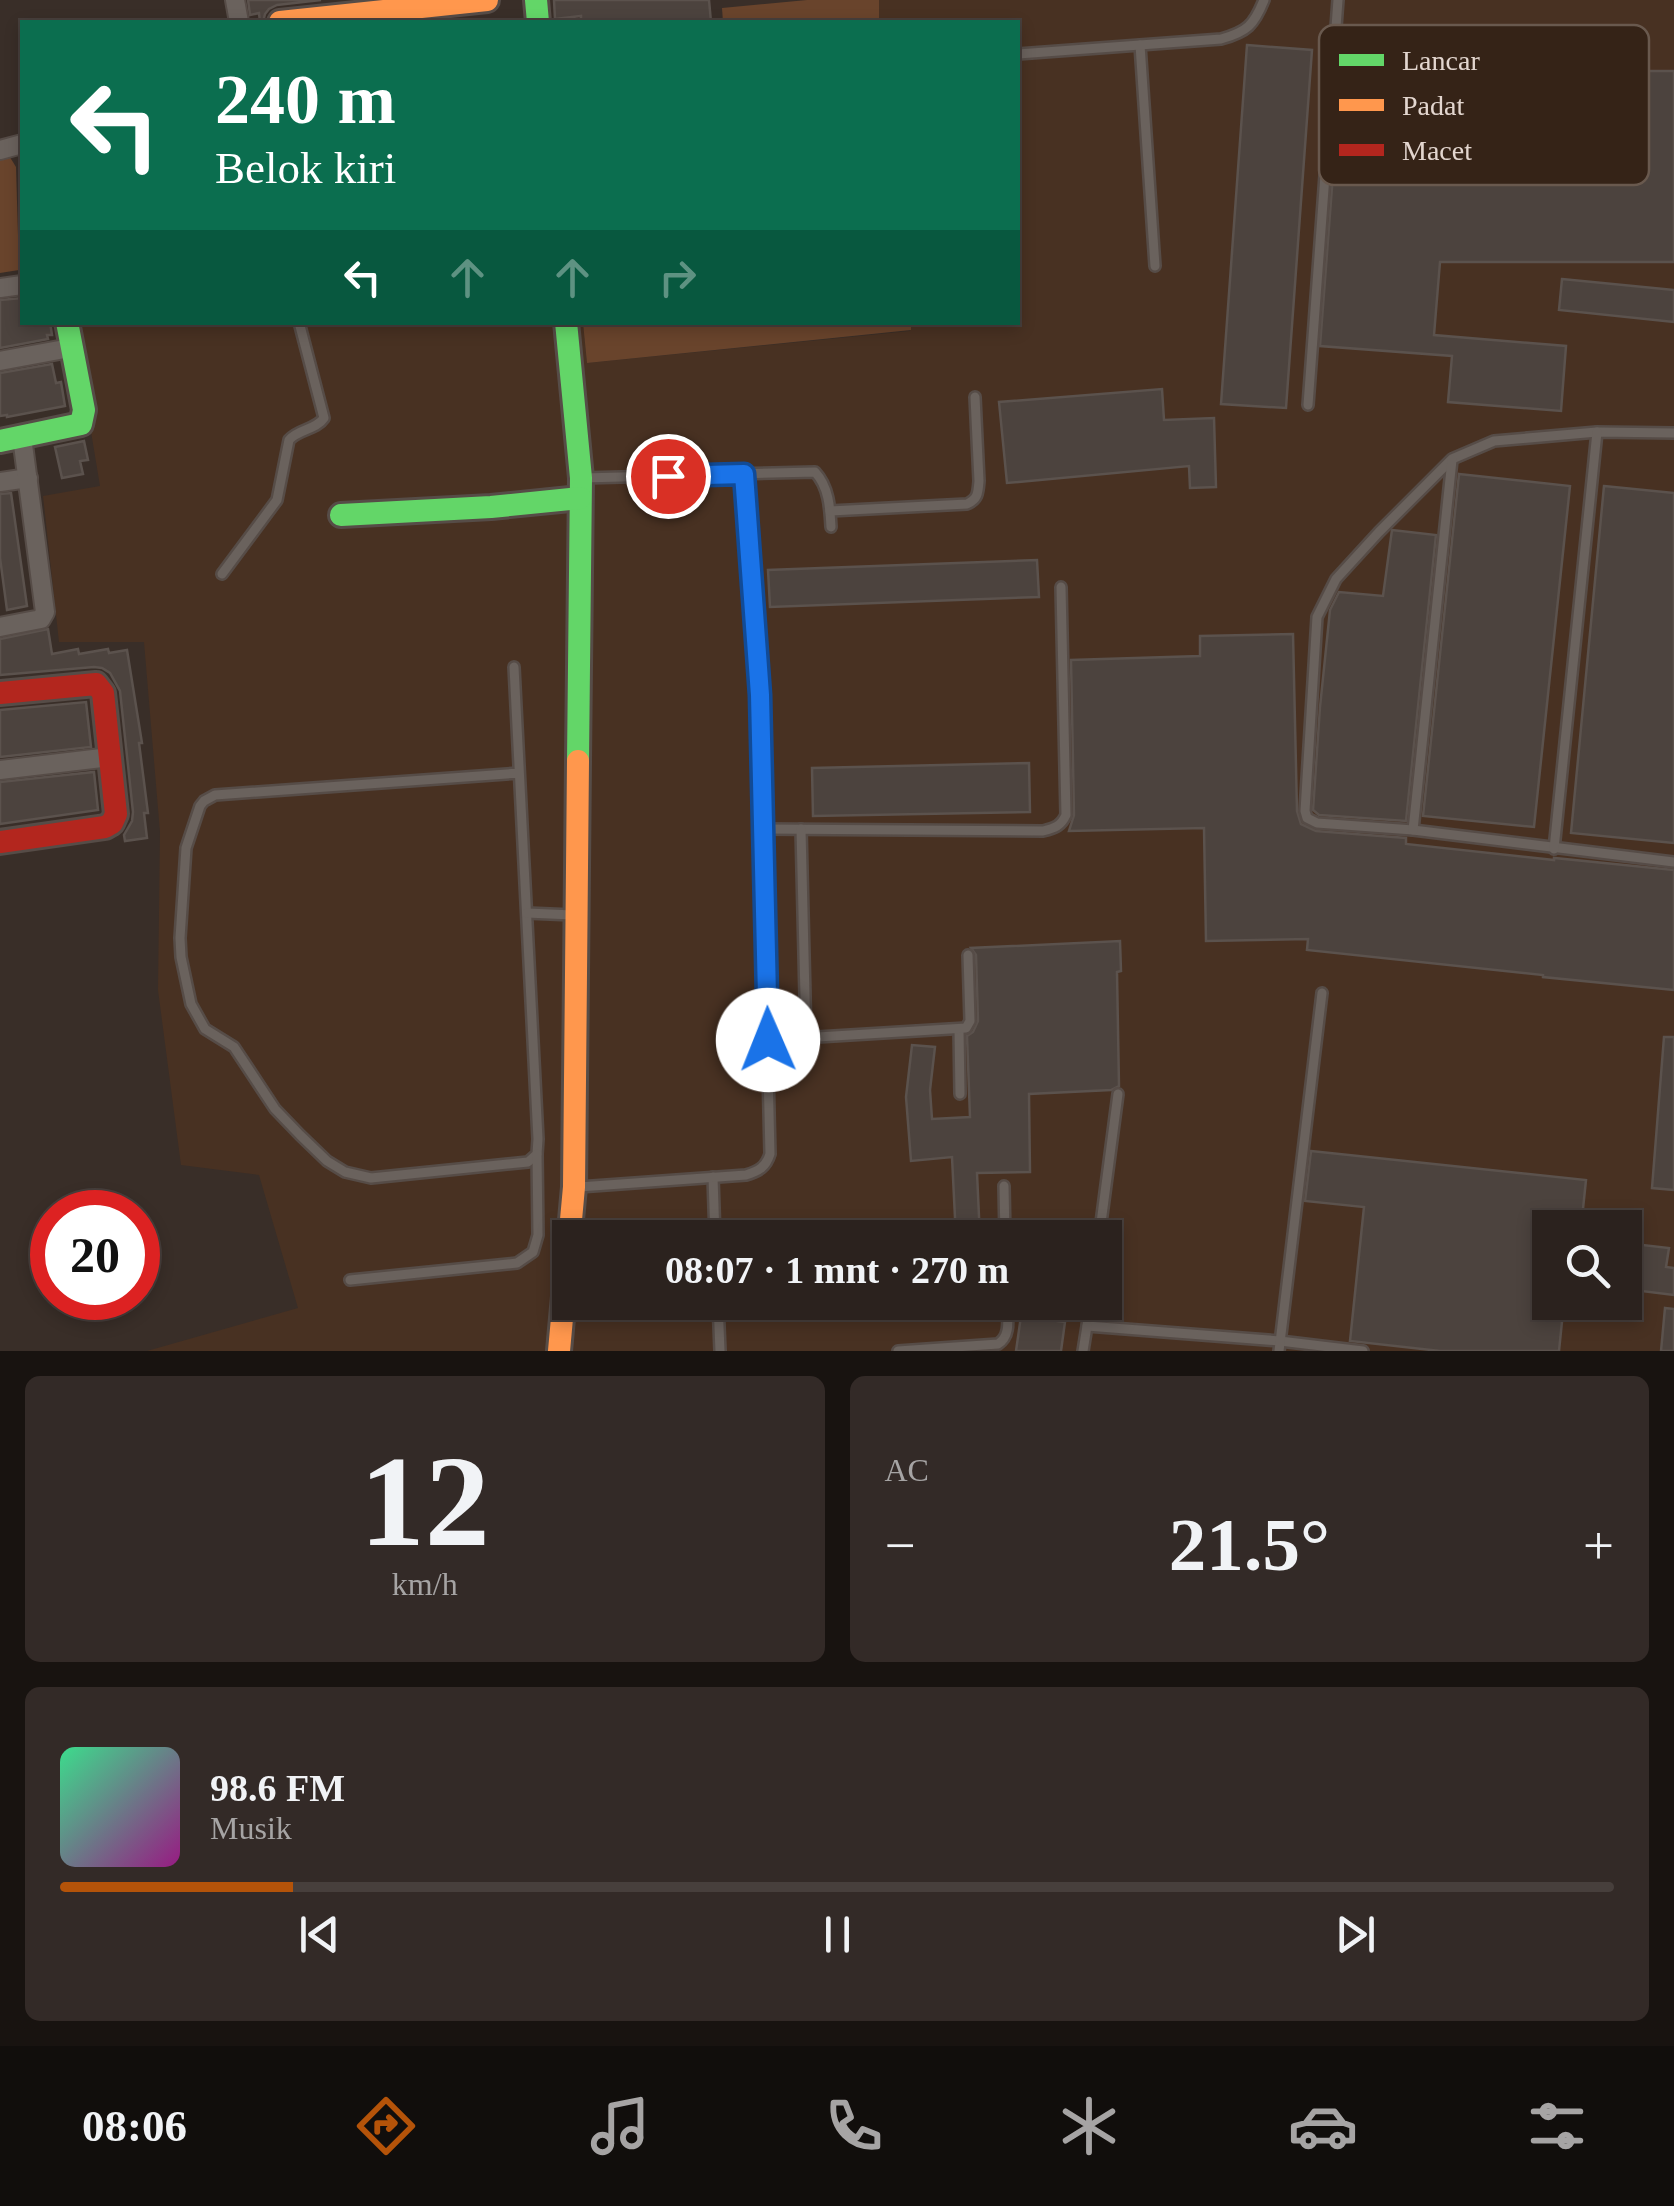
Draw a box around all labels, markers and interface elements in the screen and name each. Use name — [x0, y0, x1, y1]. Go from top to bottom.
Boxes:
legend — [1319, 25, 1649, 185]
text: Lancar — [1402, 45, 1480, 76]
icon: left — [50, 60, 180, 190]
text: 240 m — [215, 61, 396, 138]
text: Padat — [1402, 90, 1464, 121]
text: Macet — [1402, 135, 1472, 166]
text: Belok kiri — [215, 143, 396, 193]
icon: left — [335, 250, 390, 305]
icon: ahead — [440, 250, 495, 305]
icon: ahead — [545, 250, 600, 305]
icon: right — [650, 250, 705, 305]
pin — [626, 434, 711, 519]
icon: arrive — [641, 449, 696, 504]
position arrow — [716, 988, 820, 1092]
speed limit sign: 20 — [30, 1190, 160, 1320]
map controls — [1532, 1210, 1642, 1320]
button: search — [1532, 1210, 1642, 1320]
text: 08:07 · 1 mnt · 270 m — [665, 1249, 1009, 1291]
text: 12 — [360, 1429, 490, 1573]
text: AC — [885, 1452, 929, 1488]
text: 21.5° — [1169, 1503, 1330, 1586]
text: − — [885, 1515, 916, 1576]
text: + — [1583, 1515, 1614, 1576]
text: km/h — [392, 1566, 458, 1602]
text: 98.6 FM — [210, 1767, 345, 1809]
text: Musik — [210, 1810, 292, 1846]
icon: previous — [292, 1907, 347, 1962]
icon: pause — [810, 1907, 865, 1962]
icon: next — [1328, 1907, 1383, 1962]
icon: directions — [351, 2091, 421, 2161]
icon: music — [585, 2091, 655, 2161]
icon: phone — [819, 2091, 889, 2161]
icon: climate — [1054, 2091, 1124, 2161]
icon: car — [1288, 2091, 1358, 2161]
icon: filters — [1522, 2091, 1592, 2161]
text: 08:06 — [82, 2101, 187, 2151]

